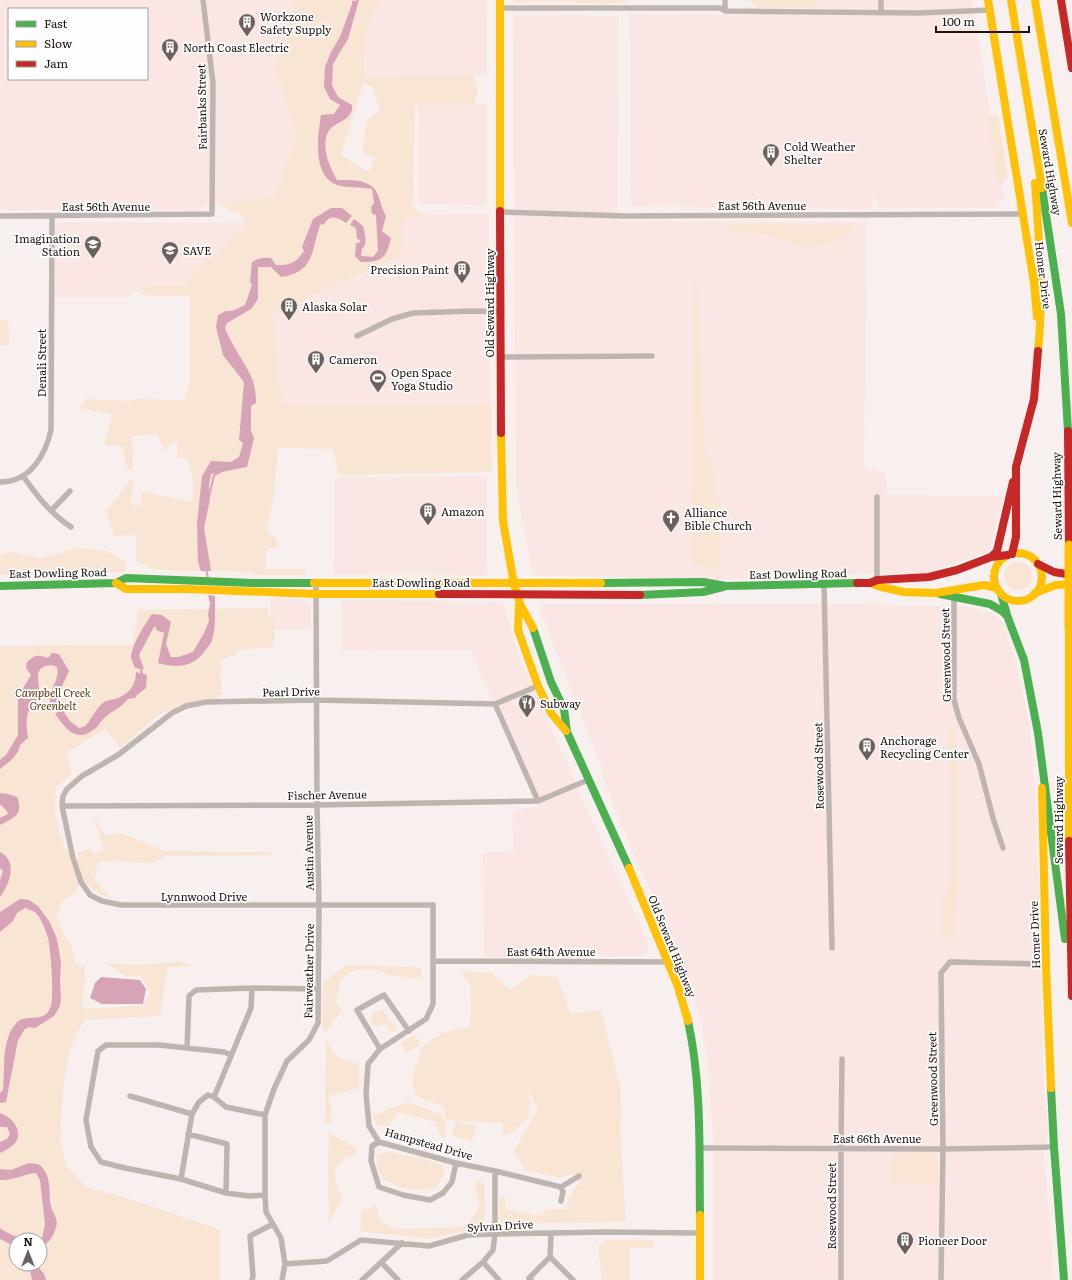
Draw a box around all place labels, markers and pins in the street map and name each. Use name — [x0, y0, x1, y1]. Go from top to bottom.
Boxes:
place label: Workzone Safety Supply — [260, 8, 332, 37]
building icon: Workzone Safety Supply — [237, 12, 257, 37]
building icon: North Coast Electric — [160, 37, 180, 62]
place label: North Coast Electric — [183, 39, 289, 55]
place label: Cold Weather Shelter — [784, 138, 856, 167]
building icon: Cold Weather Shelter — [761, 142, 781, 167]
place label: Imagination Station — [14, 230, 80, 259]
school or university icon: Imagination Station — [83, 234, 103, 259]
school or university icon: SAVE — [160, 240, 180, 265]
place label: SAVE — [183, 242, 211, 258]
building icon: Precision Paint — [452, 259, 472, 284]
place label: Precision Paint — [370, 261, 450, 277]
building icon: Alaska Solar — [279, 296, 299, 321]
place label: Alaska Solar — [302, 298, 368, 314]
building icon: Cameron — [306, 349, 326, 374]
place label: Cameron — [329, 351, 377, 367]
place label: Open Space Yoga Studio — [391, 364, 453, 393]
sports icon: Open Space Yoga Studio — [368, 368, 388, 393]
building icon: Amazon — [418, 501, 438, 526]
place label: Amazon — [441, 503, 484, 519]
place label: Alliance Bible Church — [684, 504, 752, 533]
church icon: Alliance Bible Church — [661, 508, 681, 533]
restaurant icon: Subway — [517, 693, 537, 718]
place label: Subway — [540, 695, 581, 711]
place label: Anchorage Recycling Center — [880, 732, 970, 761]
building icon: Anchorage Recycling Center — [857, 736, 877, 761]
building icon: Pioneer Door — [895, 1230, 915, 1255]
place label: Pioneer Door — [918, 1232, 988, 1248]

